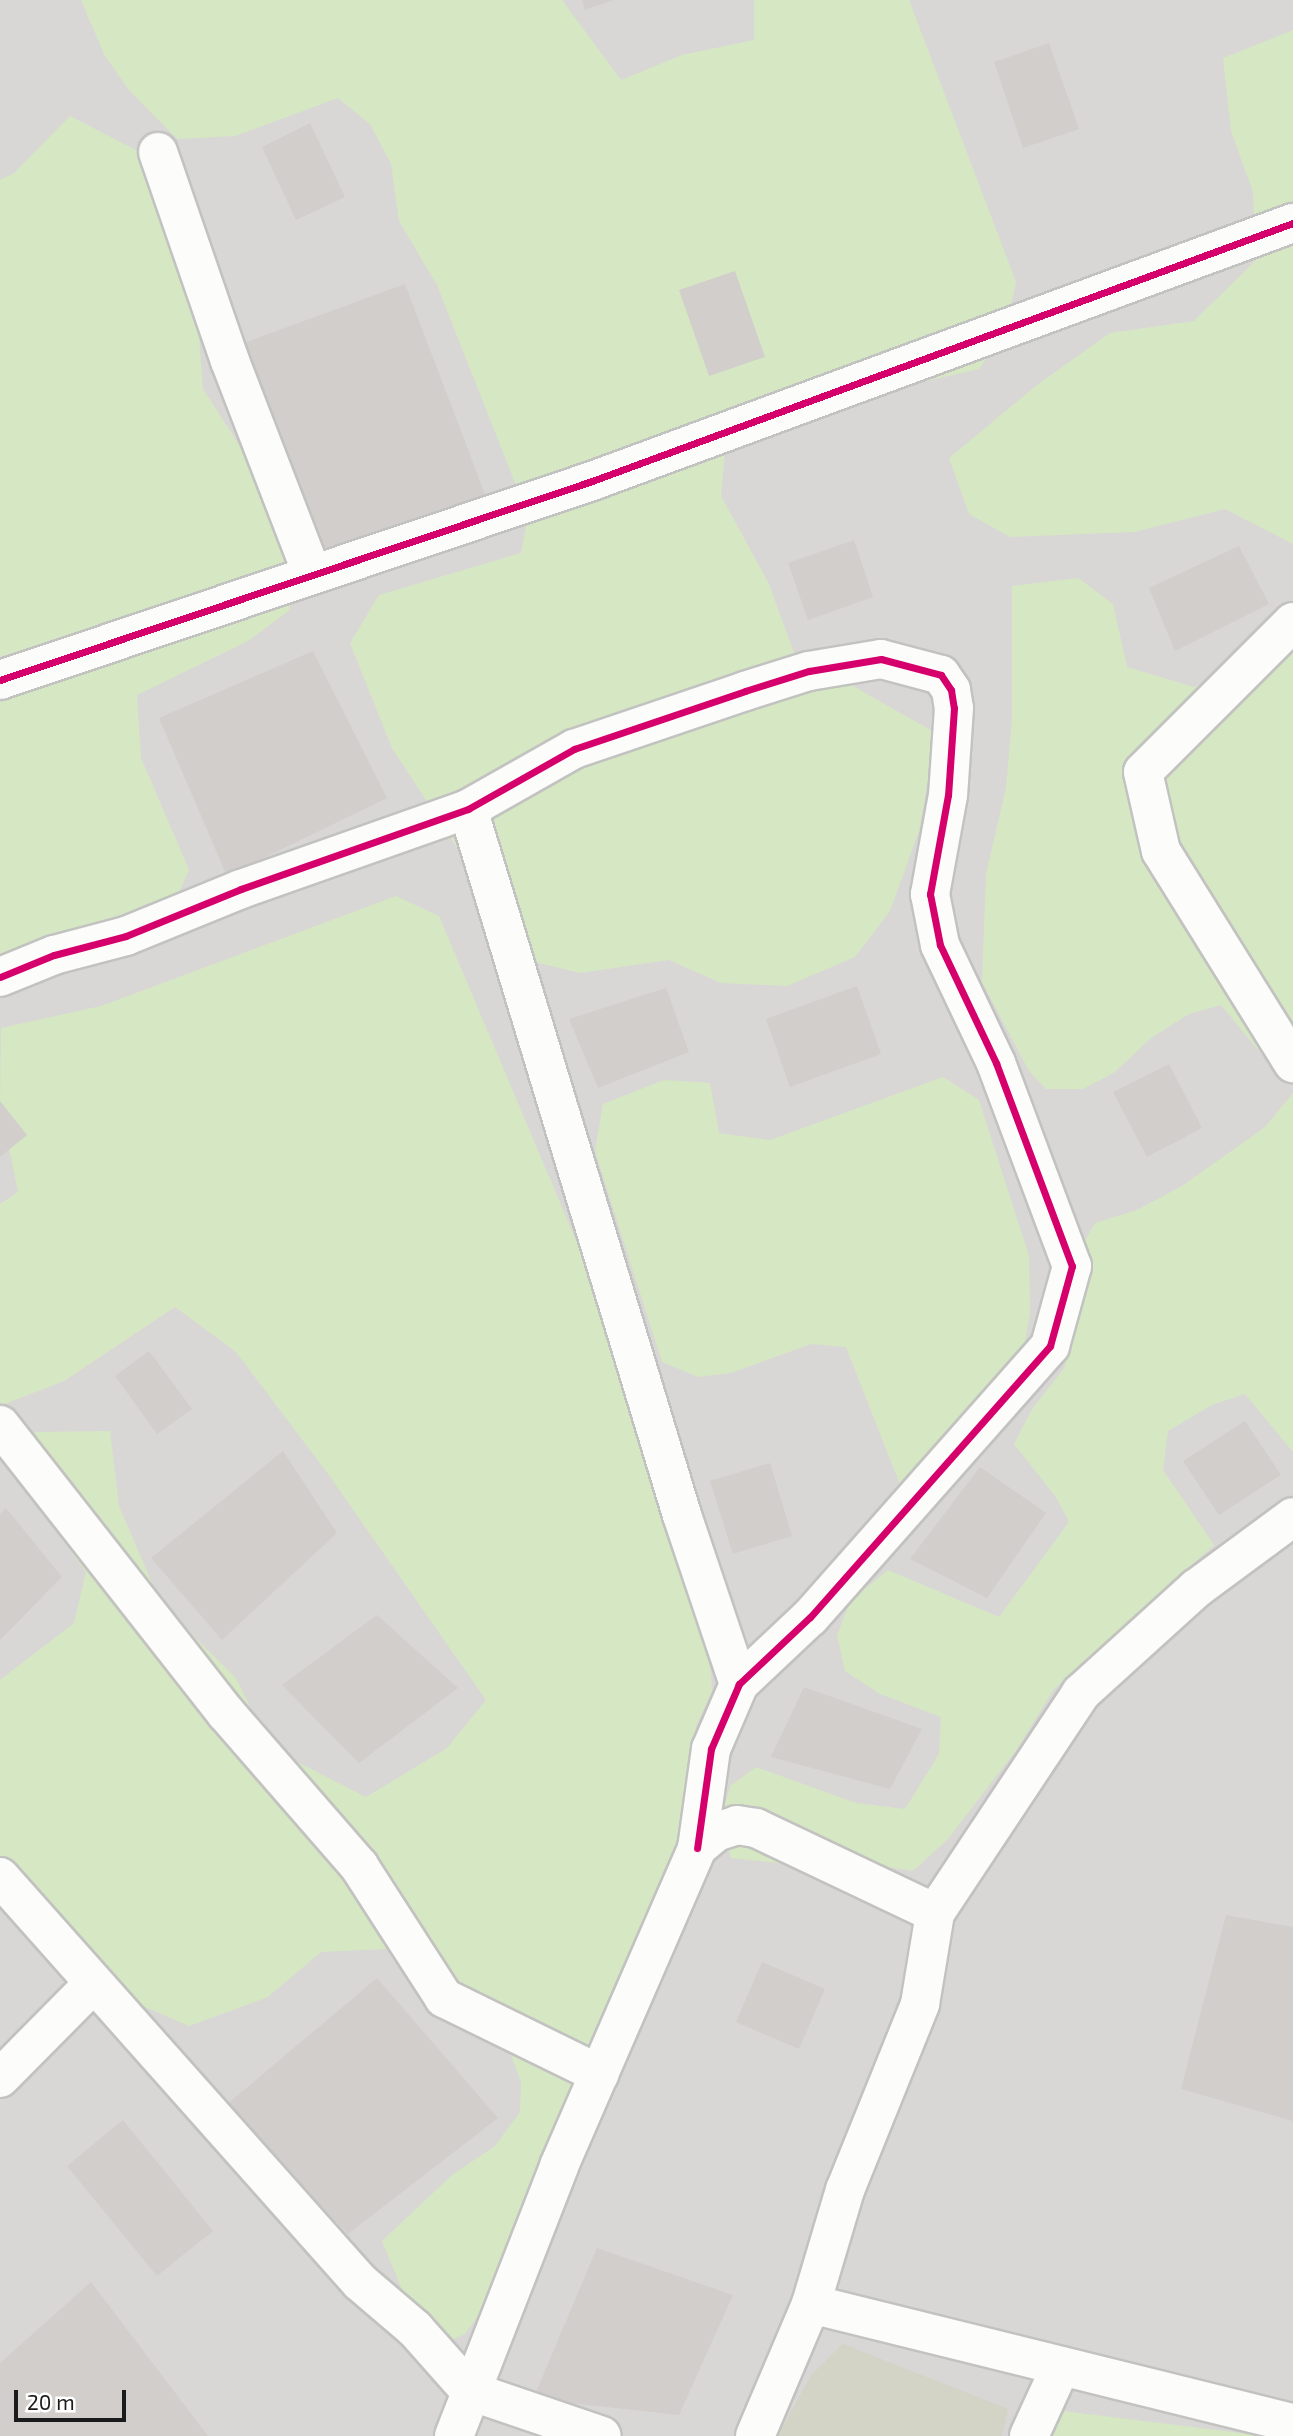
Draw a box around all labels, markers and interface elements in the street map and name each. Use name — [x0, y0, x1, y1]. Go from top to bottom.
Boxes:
scale bar — [18, 2376, 130, 2420]
text: 20 m — [27, 2389, 75, 2414]

